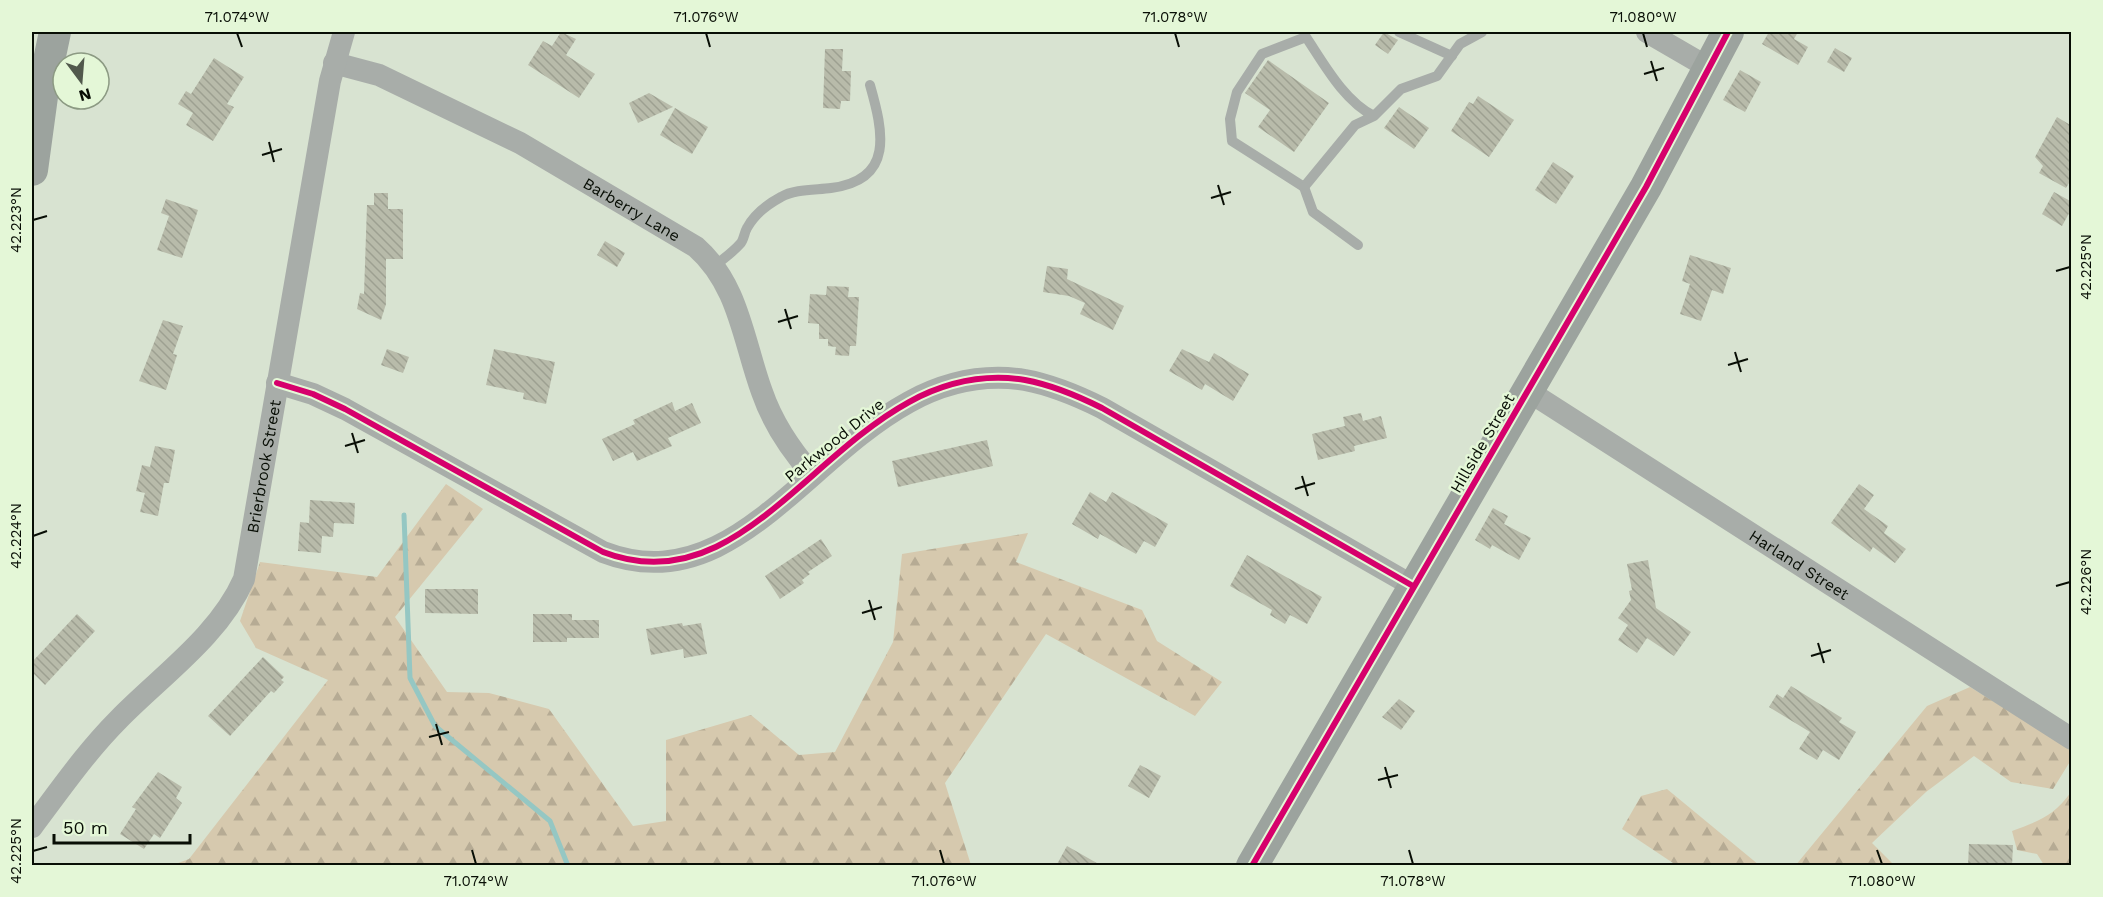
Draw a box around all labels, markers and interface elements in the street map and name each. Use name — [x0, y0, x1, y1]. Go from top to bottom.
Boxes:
text: 71.074°W — [205, 8, 269, 26]
text: 71.076°W — [673, 8, 739, 26]
text: 71.078°W — [1142, 8, 1208, 26]
text: 71.080°W — [1609, 8, 1677, 26]
north arrow — [51, 51, 111, 111]
text: N — [77, 84, 93, 106]
street label: Barberry Lane — [580, 173, 684, 246]
text: 42.223°N — [7, 187, 25, 253]
text: 42.225°N — [2077, 234, 2095, 300]
street label: Hillside Street — [1446, 390, 1519, 496]
street label: Parkwood Drive — [781, 395, 888, 486]
street label: Brierbrook Street — [243, 398, 285, 535]
text: 42.224°N — [7, 503, 25, 569]
street label: Harland Street — [1745, 526, 1853, 604]
text: 42.226°N — [2077, 549, 2095, 615]
scale bar — [54, 807, 190, 845]
text: 50 m — [63, 817, 108, 838]
text: 42.225°N — [7, 818, 25, 884]
text: 71.074°W — [444, 872, 508, 890]
text: 71.076°W — [911, 872, 977, 890]
text: 71.078°W — [1380, 872, 1446, 890]
text: 71.080°W — [1848, 872, 1916, 890]

